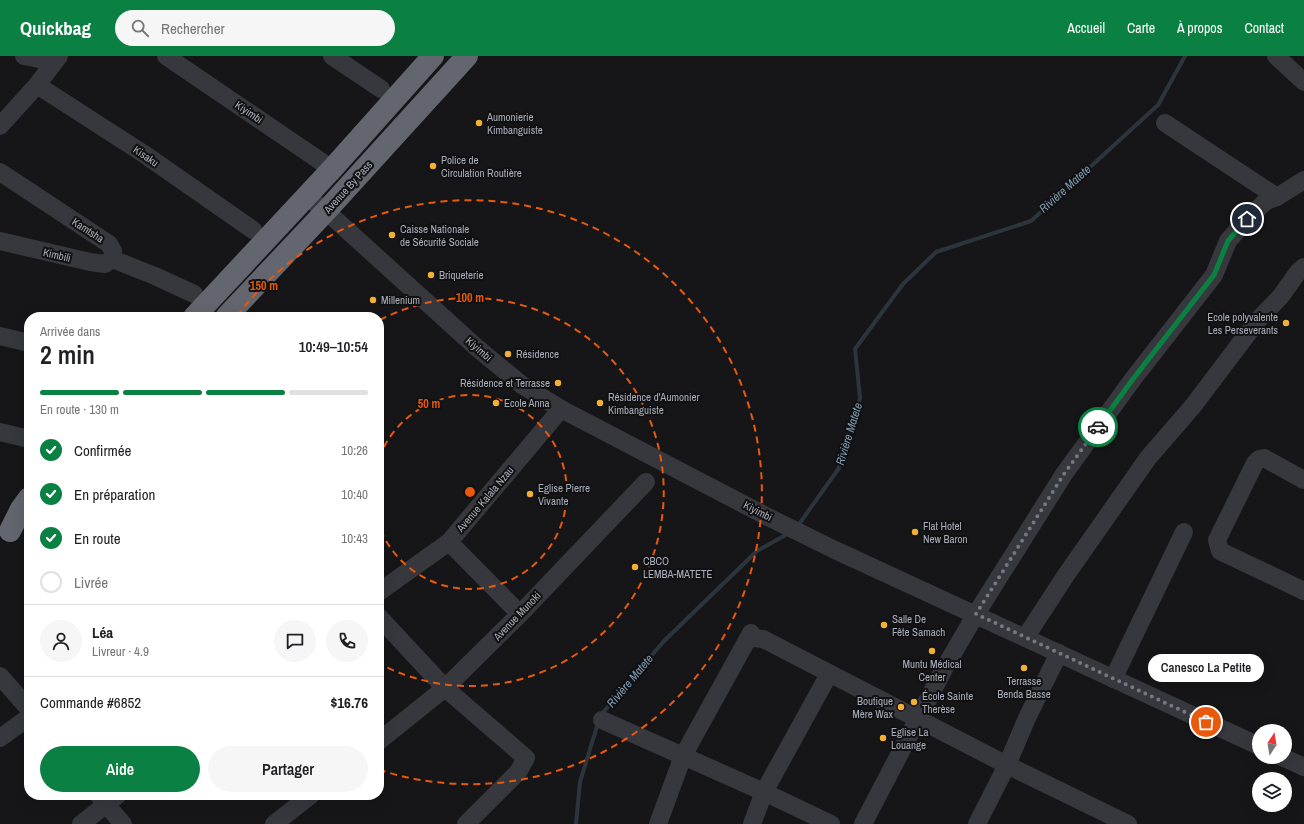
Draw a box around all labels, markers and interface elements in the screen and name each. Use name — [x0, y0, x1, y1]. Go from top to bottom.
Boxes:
search box — [115, 10, 395, 46]
text: Quickbag — [20, 15, 91, 41]
icon: search — [129, 17, 151, 39]
text: Rechercher — [161, 18, 225, 39]
text: Accueil — [1067, 19, 1105, 37]
text: Carte — [1127, 19, 1155, 37]
text: À propos — [1177, 19, 1222, 37]
text: Contact — [1244, 19, 1284, 37]
street label: Kiyimbi — [232, 98, 266, 126]
place label: Aumonierie Kimbanguiste — [486, 110, 543, 137]
marker: Aumonierie Kimbanguiste — [474, 118, 484, 128]
street label: Kisaku — [131, 142, 161, 170]
place label: Police de Circulation Routière — [441, 153, 522, 180]
street label: Avenue By Pass — [320, 157, 376, 217]
marker: Police de Circulation Routière — [428, 161, 438, 171]
water label: Rivière Matete — [1036, 161, 1095, 217]
pin — [1230, 202, 1264, 236]
icon: home — [1236, 208, 1258, 230]
street label: Kamtsha — [69, 214, 107, 246]
place label: Caisse Nationale de Sécurité Sociale — [400, 222, 479, 249]
marker: Caisse Nationale de Sécurité Sociale — [387, 230, 397, 240]
street label: Kimbili — [42, 245, 72, 265]
place label: Briqueterie — [439, 268, 484, 282]
marker: Briqueterie — [426, 270, 436, 280]
text: 150 m — [250, 278, 278, 294]
text: 100 m — [456, 290, 484, 306]
place label: Millenium — [381, 293, 420, 307]
marker: Millenium — [368, 295, 378, 305]
place label: Ecole polyvalente Les Perseverants — [1207, 310, 1278, 337]
marker: Ecole polyvalente Les Perseverants — [1281, 318, 1291, 328]
text: Arrivée dans — [40, 323, 100, 340]
street label: Kiyimbi — [463, 334, 495, 364]
text: 10:49–10:54 — [299, 336, 368, 357]
text: 2 min — [40, 337, 95, 372]
place label: Résidence — [516, 347, 559, 361]
marker: Résidence — [503, 349, 513, 359]
place label: Résidence et Terrasse — [460, 376, 550, 390]
marker: Résidence et Terrasse — [553, 378, 563, 388]
place label: Résidence d'Aumonier Kimbanguiste — [608, 390, 699, 417]
text: 50 m — [418, 396, 440, 412]
place label: Ecole Anna — [504, 396, 550, 410]
marker: Ecole Anna — [491, 398, 501, 408]
marker: Résidence d'Aumonier Kimbanguiste — [595, 398, 605, 408]
water label: Rivière Matete — [832, 400, 866, 467]
text: En route · 130 m — [40, 401, 119, 418]
courier — [1078, 407, 1118, 447]
icon: car — [1087, 416, 1109, 438]
icon: check — [40, 439, 62, 461]
text: Confirmée — [74, 440, 131, 461]
text: 10:26 — [341, 442, 368, 459]
street label: Avenue Kalala Nzau — [453, 463, 517, 536]
place label: Eglise Pierre Vivante — [538, 481, 590, 508]
icon: check — [40, 483, 62, 505]
text: En préparation — [74, 484, 155, 505]
centre of rings — [463, 485, 477, 499]
text: 10:40 — [341, 486, 368, 503]
marker: Eglise Pierre Vivante — [525, 489, 535, 499]
street label: Kiyimbi — [741, 498, 775, 524]
place label: Flat Hotel New Baron — [923, 519, 968, 546]
icon: check — [40, 527, 62, 549]
marker: Flat Hotel New Baron — [910, 527, 920, 537]
text: En route — [74, 528, 121, 549]
text: 10:43 — [341, 530, 368, 547]
place label: CBCO LEMBA-MATETE — [643, 554, 713, 581]
marker: CBCO LEMBA-MATETE — [630, 562, 640, 572]
text: Livrée — [74, 572, 108, 593]
street label: Avenue Munoki — [490, 589, 544, 644]
place label: Salle De Fête Samach — [892, 612, 945, 639]
button: person — [40, 620, 82, 662]
button: chat — [274, 620, 316, 662]
button: phone — [326, 620, 368, 662]
marker: Salle De Fête Samach — [879, 620, 889, 630]
text: Léa — [92, 622, 113, 643]
text: Livreur · 4.9 — [92, 643, 149, 660]
marker: Muntu Médical Center — [927, 646, 937, 656]
water label: Rivière Matete — [603, 651, 657, 711]
callout: Canesco La Petite — [1148, 654, 1264, 682]
place label: Muntu Médical Center — [902, 657, 962, 684]
text: Canesco La Petite — [1161, 659, 1251, 676]
marker: Terrasse Benda Basse — [1019, 663, 1029, 673]
place label: Terrasse Benda Basse — [997, 674, 1051, 701]
place label: École Sainte Therèse — [922, 689, 973, 716]
text: Commande #6852 — [40, 692, 141, 713]
text: $16.76 — [330, 692, 368, 713]
place label: Boutique Mère Wax — [852, 694, 893, 721]
marker: École Sainte Therèse — [909, 697, 919, 707]
marker: Boutique Mère Wax — [896, 702, 906, 712]
pin — [1189, 705, 1223, 739]
icon: bag — [1195, 711, 1217, 733]
north arrow — [1252, 724, 1292, 764]
map controls — [1252, 724, 1292, 812]
place label: Eglise La Louange — [891, 725, 929, 752]
marker: Eglise La Louange — [878, 733, 888, 743]
button: Aide — [40, 746, 200, 792]
button: Partager — [208, 746, 368, 792]
button: layers — [1252, 772, 1292, 812]

